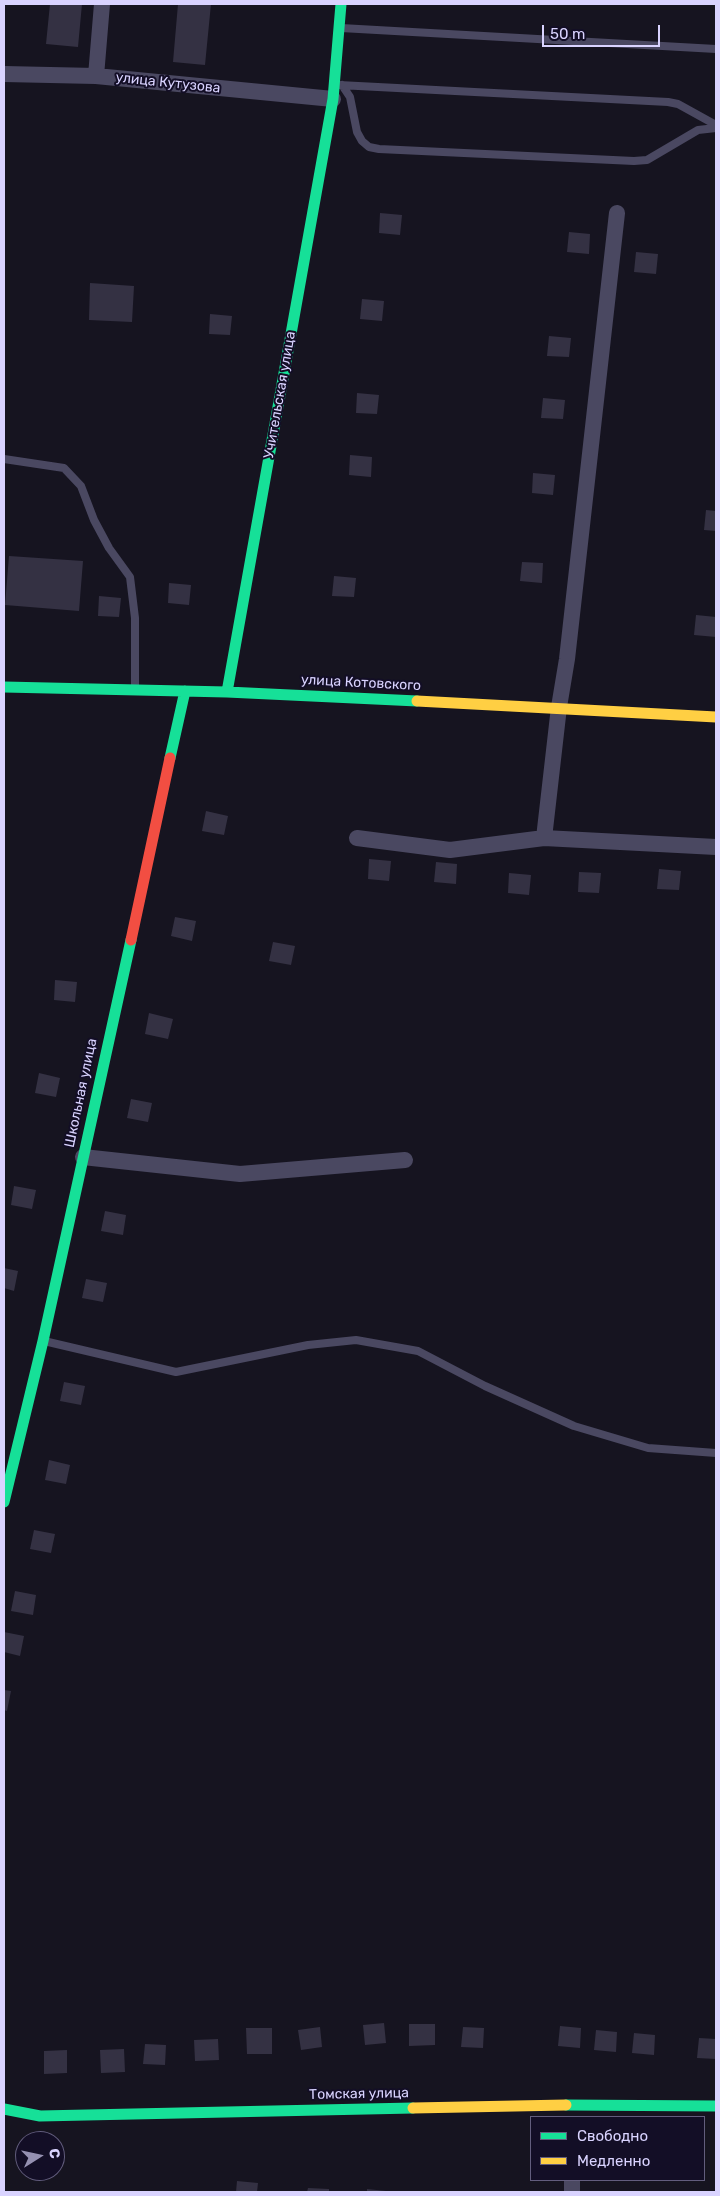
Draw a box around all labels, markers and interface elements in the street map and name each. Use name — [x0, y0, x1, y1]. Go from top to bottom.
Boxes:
scale bar — [545, 15, 662, 47]
text: 50 m — [550, 25, 585, 43]
street label: улица Кутузова — [115, 69, 221, 97]
street label: Учительская улица — [261, 330, 299, 460]
street label: улица Котовского — [301, 671, 421, 695]
street label: Школьная улица — [61, 1037, 101, 1149]
street label: Томская улица — [309, 2085, 409, 2103]
legend — [530, 2116, 705, 2181]
text: Свободно — [577, 2127, 648, 2145]
north arrow — [15, 2131, 65, 2181]
text: С — [45, 2147, 64, 2160]
text: Медленно — [577, 2152, 650, 2170]

